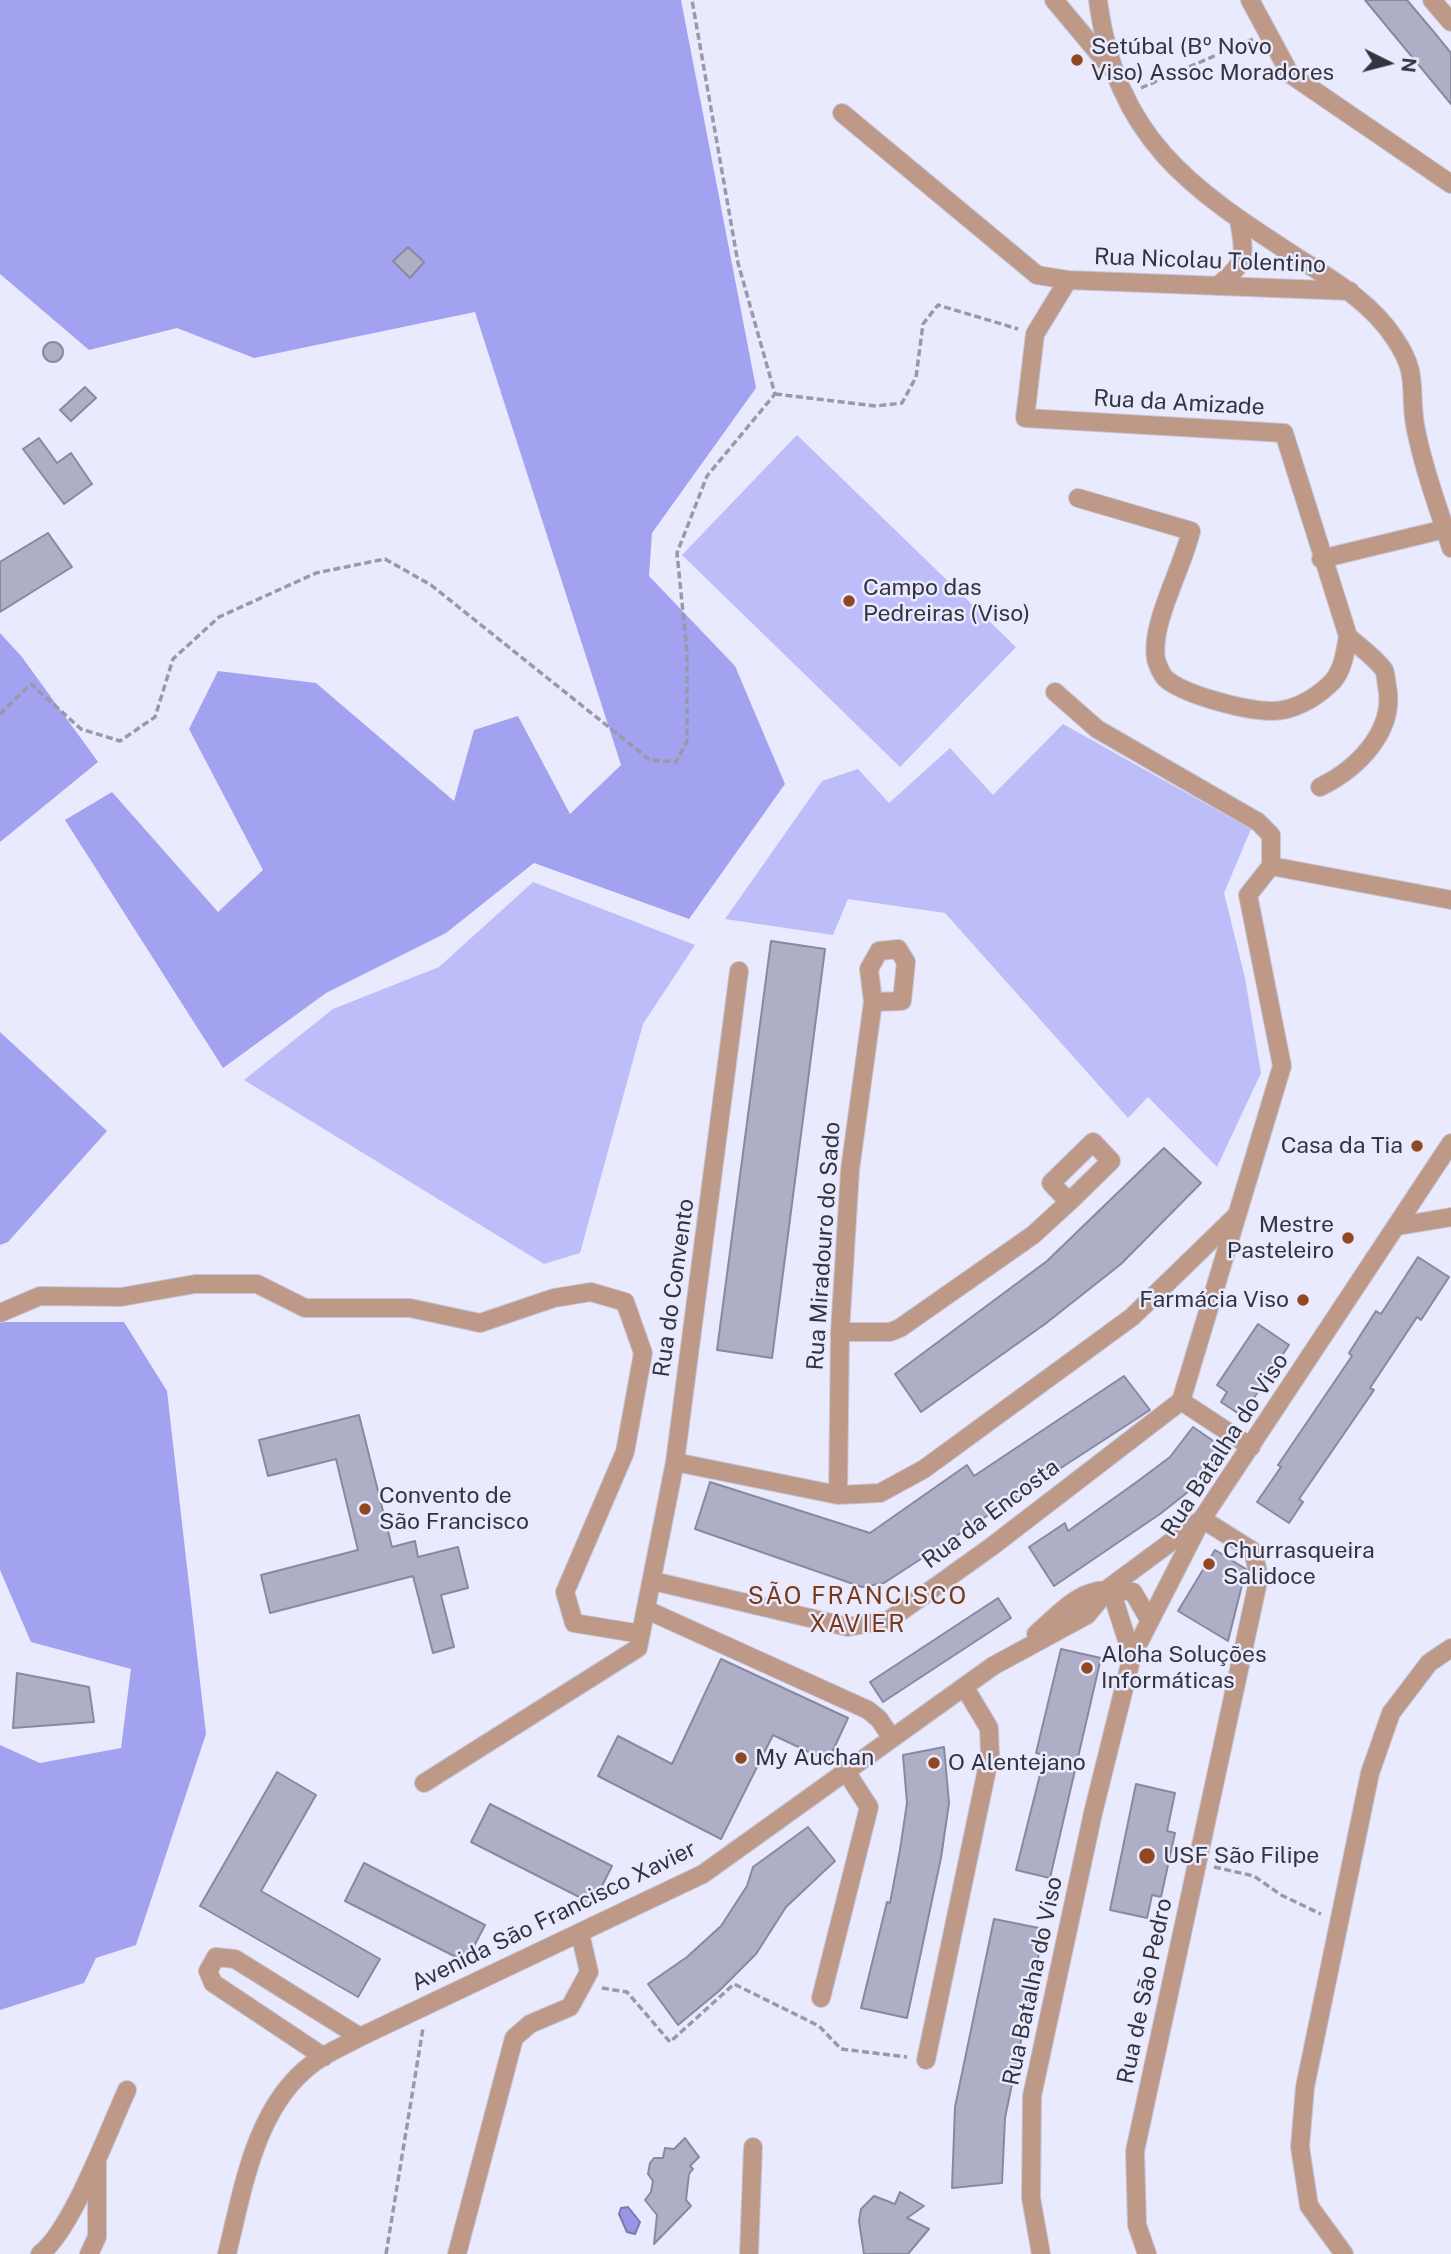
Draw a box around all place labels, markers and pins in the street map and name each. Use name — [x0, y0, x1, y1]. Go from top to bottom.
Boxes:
place label: Setúbal (Bº Novo Viso) Assoc Moradores — [1091, 33, 1334, 87]
marker: Setúbal (Bº Novo Viso) Assoc Moradores — [1069, 52, 1085, 68]
place label: Campo das Pedreiras (Viso) — [863, 574, 1030, 628]
marker: Campo das Pedreiras (Viso) — [841, 593, 857, 609]
place label: Casa da Tia — [1281, 1132, 1403, 1160]
marker: Casa da Tia — [1409, 1138, 1425, 1154]
place label: Mestre Pasteleiro — [1227, 1211, 1334, 1265]
marker: Mestre Pasteleiro — [1340, 1230, 1356, 1246]
place label: Farmácia Viso — [1139, 1286, 1289, 1314]
marker: Farmácia Viso — [1295, 1292, 1311, 1308]
place label: Convento de São Francisco — [379, 1482, 529, 1536]
marker: Convento de São Francisco — [357, 1501, 373, 1517]
place label: Churrasqueira Salidoce — [1223, 1537, 1375, 1591]
marker: Churrasqueira Salidoce — [1201, 1556, 1217, 1572]
place label: Aloha Soluções Informáticas — [1101, 1641, 1267, 1695]
marker: Aloha Soluções Informáticas — [1079, 1660, 1095, 1676]
place label: My Auchan — [755, 1744, 874, 1772]
place label: O Alentejano — [948, 1749, 1086, 1777]
marker: My Auchan — [733, 1750, 749, 1766]
marker: O Alentejano — [926, 1755, 942, 1771]
place label: USF São Filipe — [1163, 1842, 1319, 1870]
marker: USF São Filipe — [1137, 1846, 1157, 1866]

